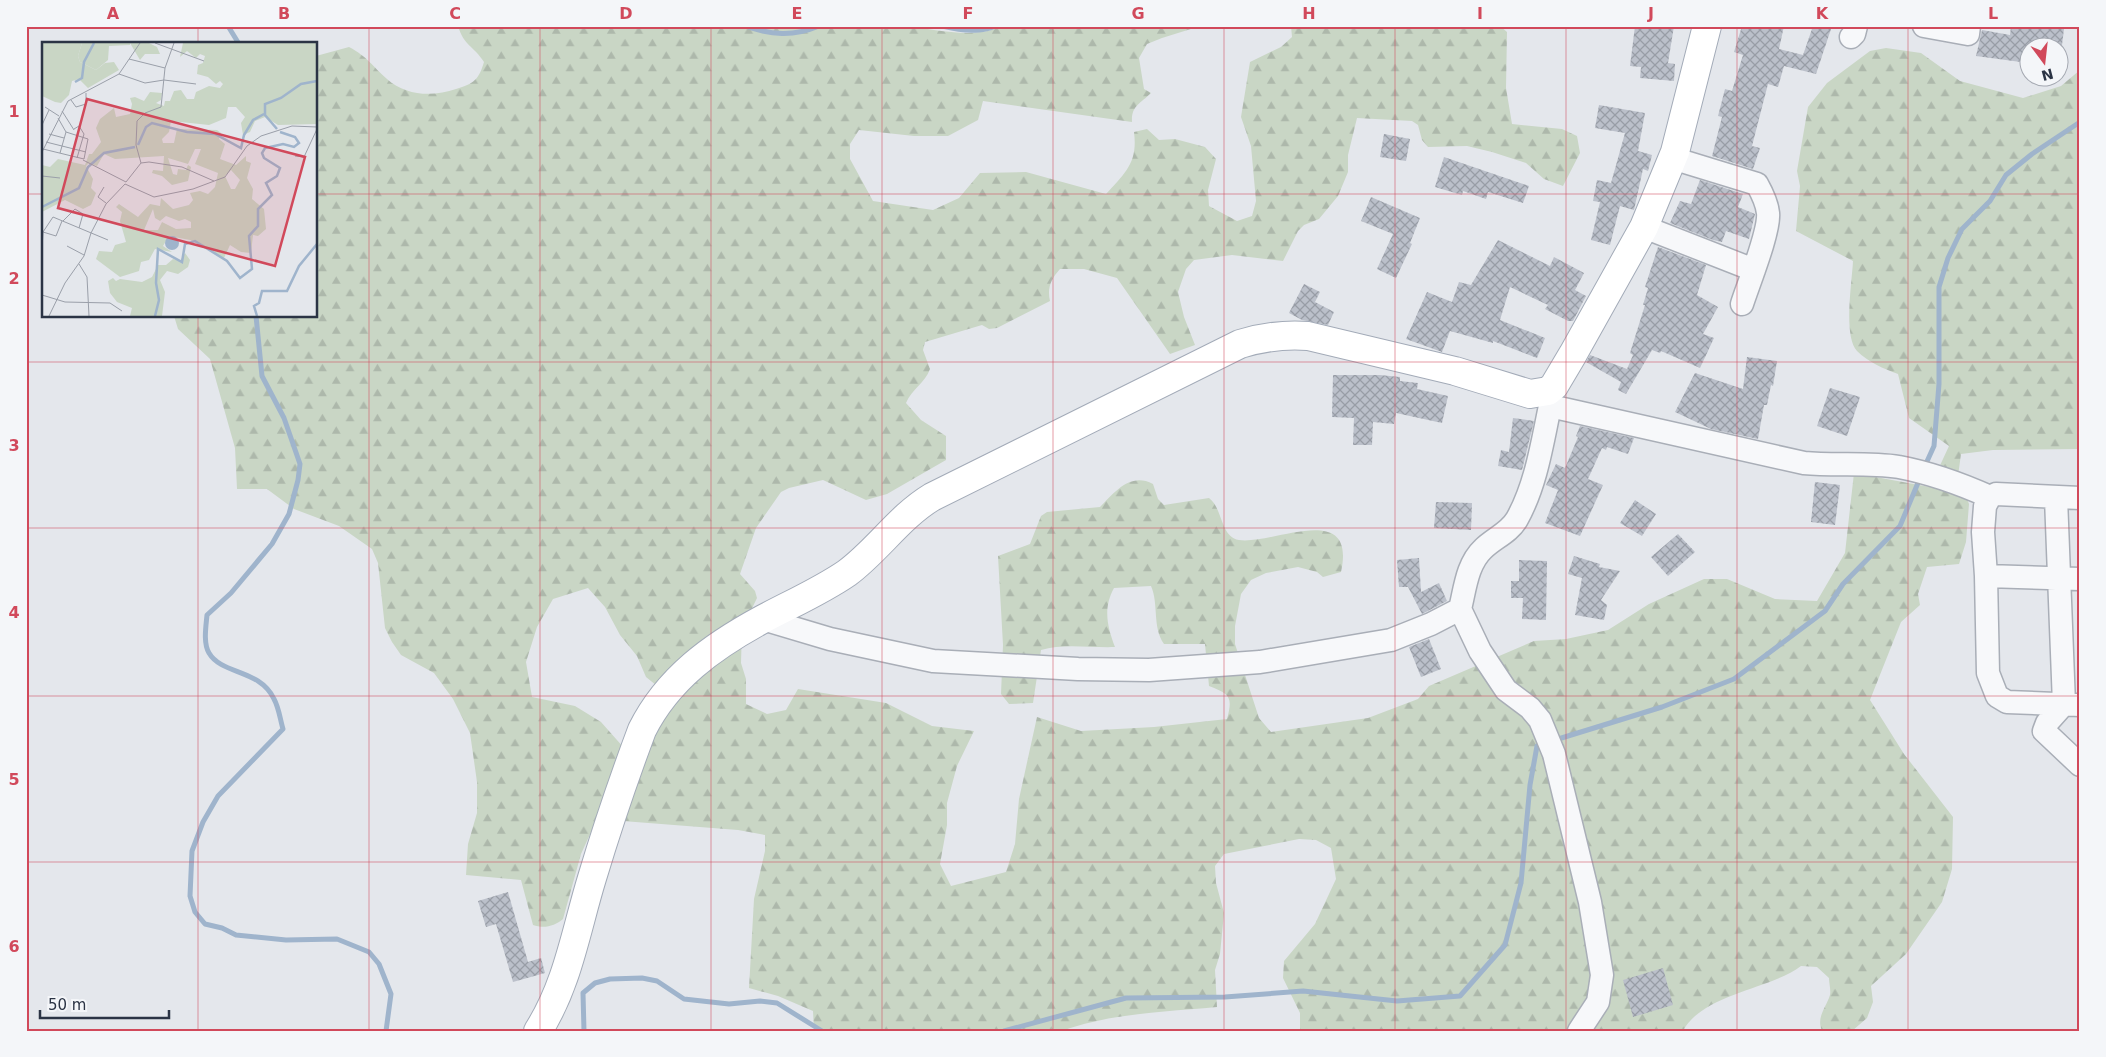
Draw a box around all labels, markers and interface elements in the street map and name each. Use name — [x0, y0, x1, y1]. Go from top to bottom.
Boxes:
text: A — [107, 4, 120, 23]
text: B — [278, 4, 290, 23]
text: C — [449, 4, 461, 23]
text: D — [619, 4, 633, 23]
text: E — [792, 4, 802, 23]
text: F — [963, 4, 973, 23]
text: G — [1131, 4, 1145, 23]
text: H — [1302, 4, 1316, 23]
text: I — [1477, 4, 1483, 23]
text: J — [1647, 4, 1654, 23]
text: K — [1816, 4, 1829, 23]
text: L — [1988, 4, 1998, 23]
north arrow — [2018, 38, 2068, 88]
inset map — [42, 42, 318, 318]
text: N — [2040, 65, 2055, 84]
text: 1 — [8, 102, 20, 121]
text: 2 — [8, 269, 20, 288]
text: 3 — [8, 436, 20, 455]
text: 4 — [8, 603, 20, 622]
text: 5 — [8, 770, 20, 789]
text: 6 — [8, 937, 20, 956]
scale bar — [40, 987, 169, 1019]
text: 50 m — [48, 996, 86, 1014]

